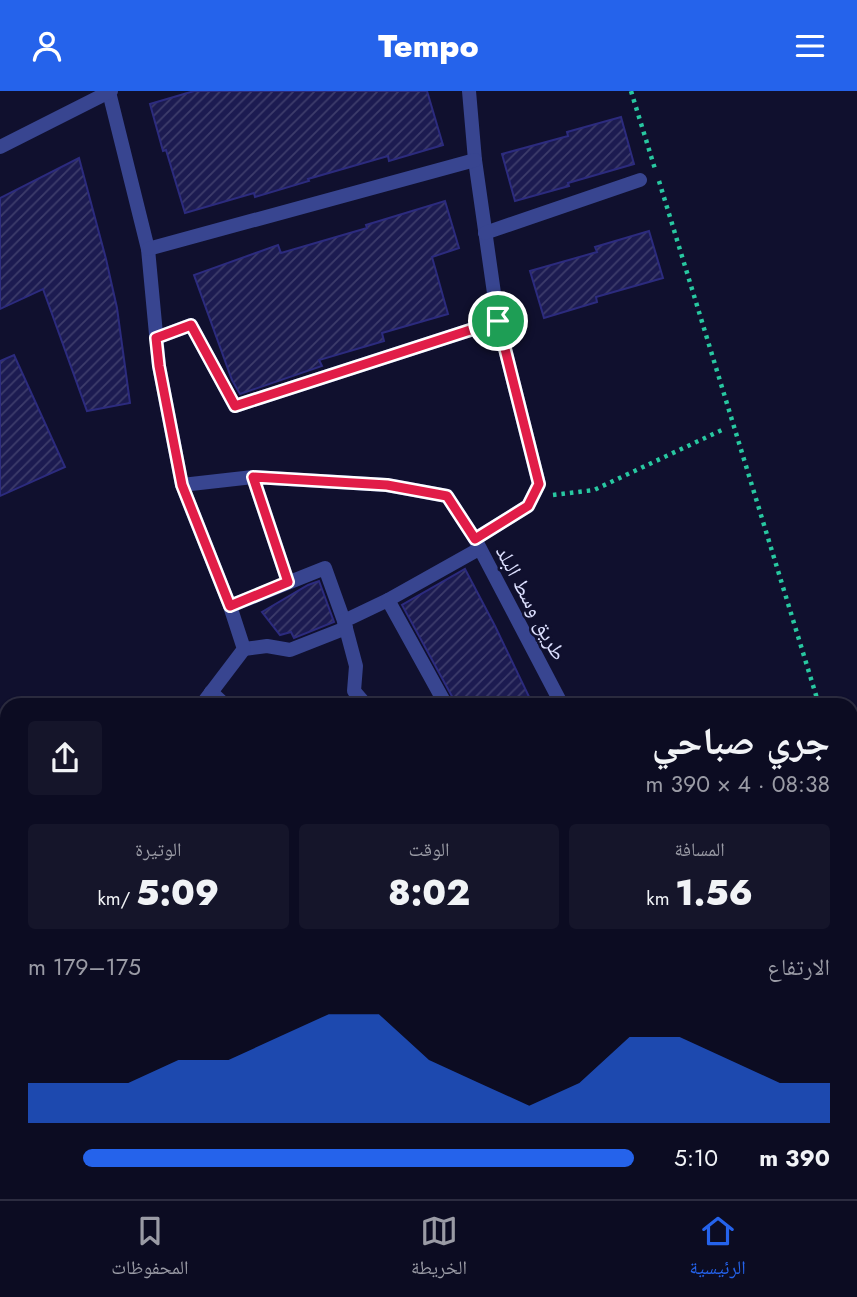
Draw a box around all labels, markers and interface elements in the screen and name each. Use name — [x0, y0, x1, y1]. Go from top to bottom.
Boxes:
text: Tempo — [378, 23, 479, 69]
icon: person — [28, 27, 66, 65]
icon: menu — [791, 27, 829, 65]
pin — [468, 291, 528, 351]
icon: arrive — [479, 302, 517, 340]
street label: طريق وسط البلد — [488, 540, 574, 666]
text: جري صباحي — [652, 713, 830, 768]
button: share — [28, 721, 102, 795]
text: 08:38 · 4 × 390 m — [646, 767, 830, 801]
text: الوتيرة — [135, 836, 181, 863]
text: الوقت — [409, 836, 449, 863]
text: المسافة — [674, 836, 725, 863]
text: 5:09 — [136, 868, 219, 918]
text: 8:02 — [388, 868, 470, 918]
text: 1.56 — [675, 868, 753, 918]
text: /km — [97, 885, 136, 912]
text: km — [646, 885, 675, 912]
text: 175–179 m — [28, 950, 141, 984]
text: الارتفاع — [767, 950, 830, 984]
text: 5:10 — [674, 1141, 718, 1175]
text: 390 m — [759, 1141, 830, 1175]
tab: المحفوظات — [111, 1212, 189, 1286]
tab: الخريطة — [411, 1212, 467, 1286]
tab: الرئيسية — [689, 1212, 746, 1286]

